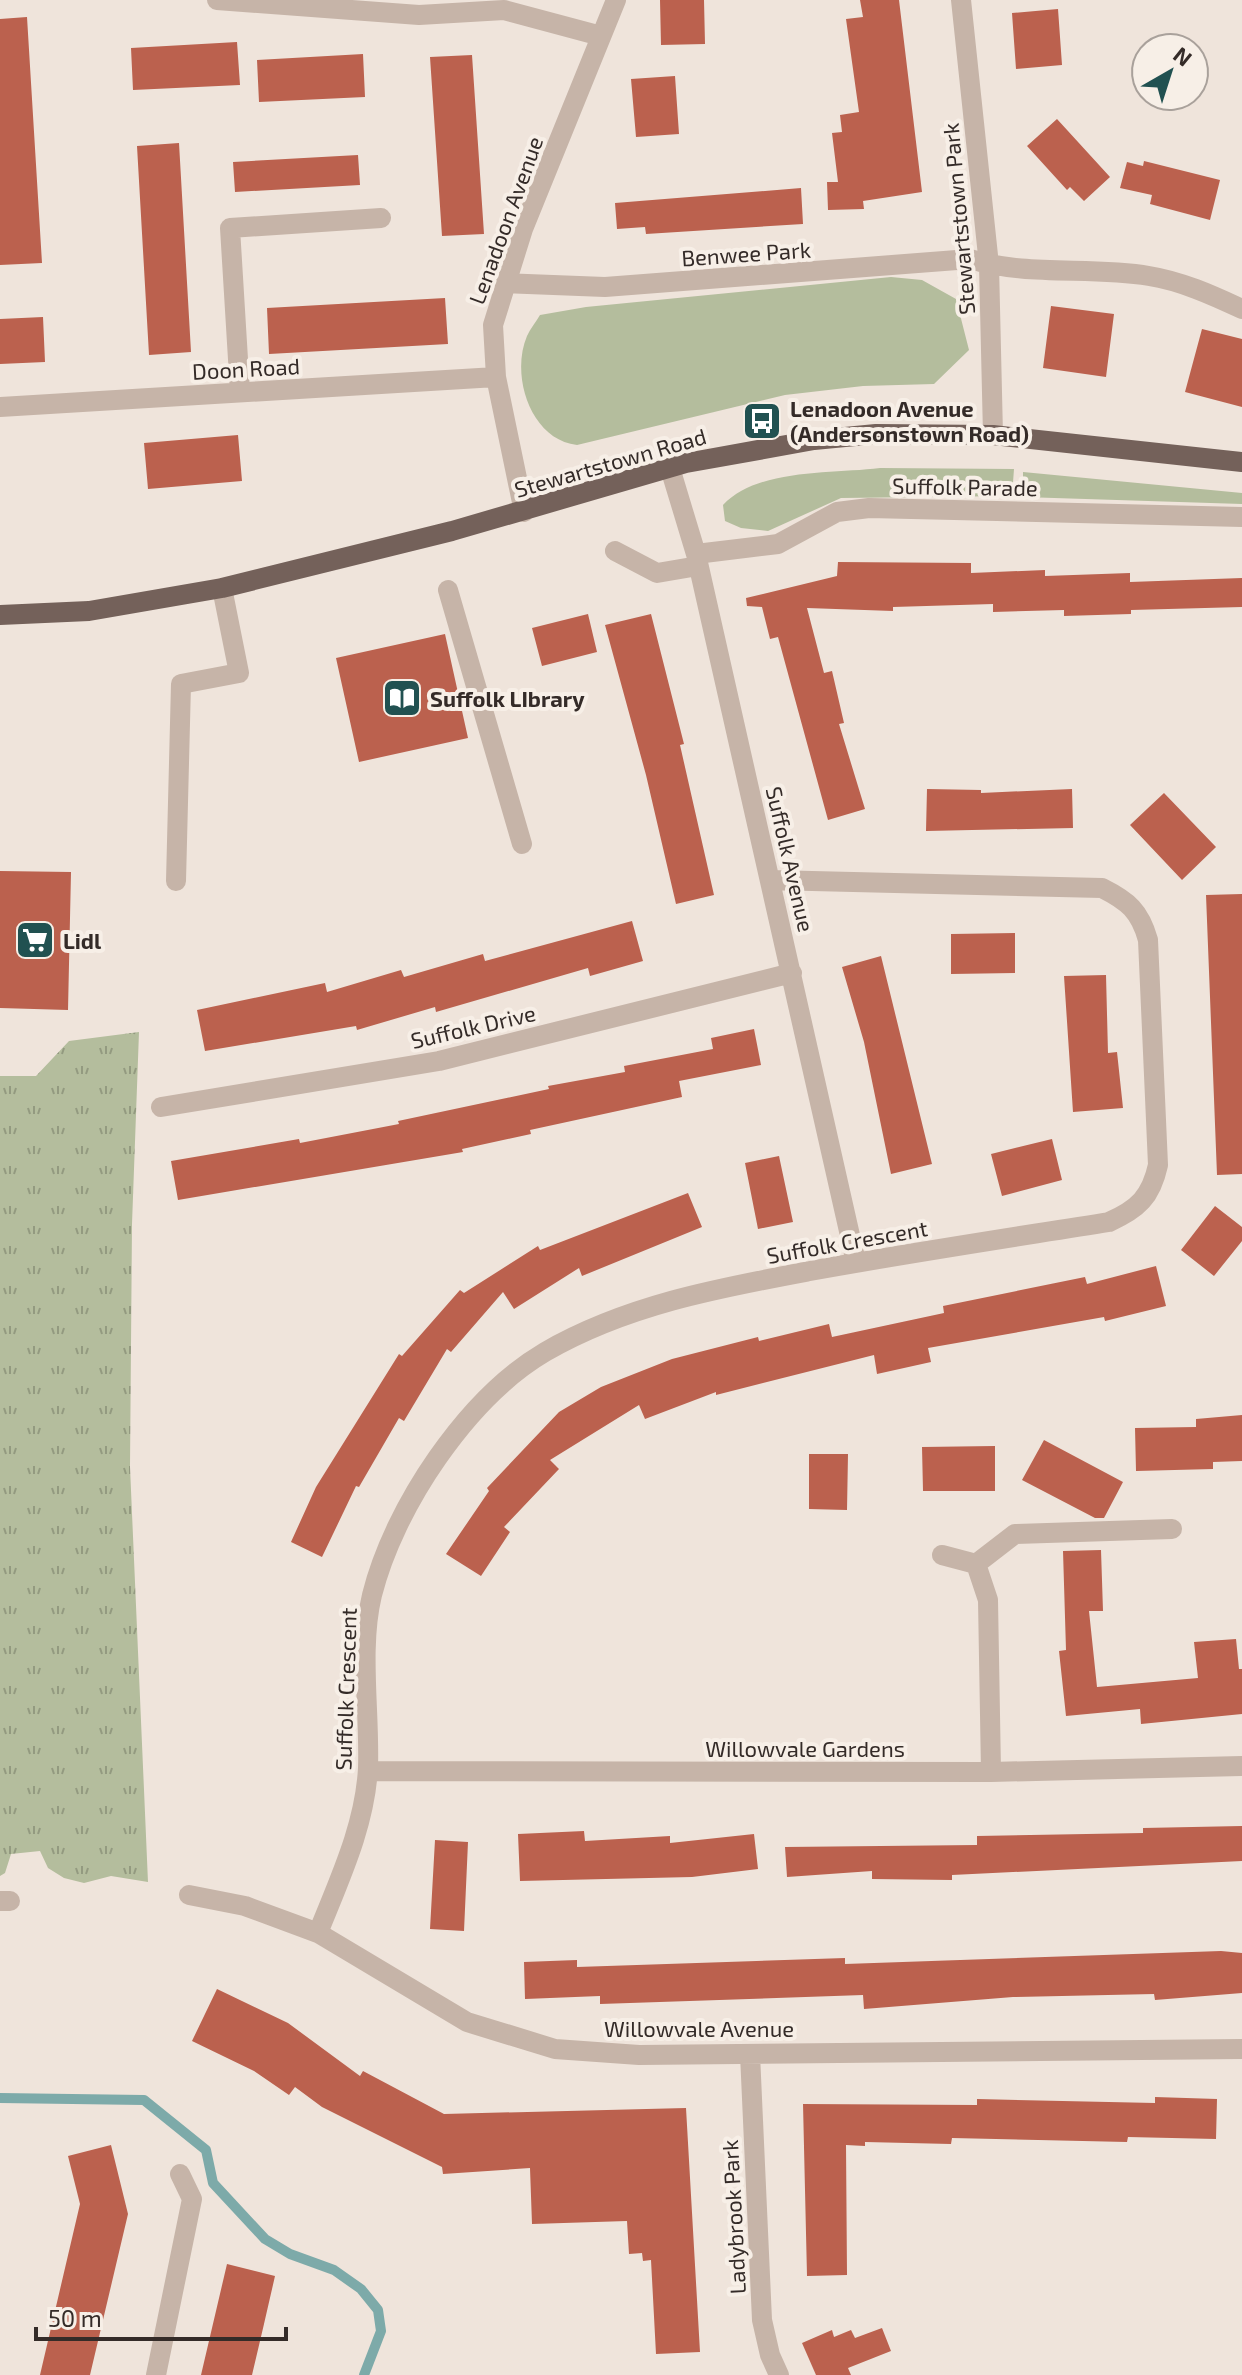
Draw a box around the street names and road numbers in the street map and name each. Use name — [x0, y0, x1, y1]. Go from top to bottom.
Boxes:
street label: Stewartstown Park — [937, 122, 979, 316]
street label: Lenadoon Avenue — [463, 133, 547, 307]
street label: Benwee Park — [680, 236, 812, 270]
street label: Doon Road — [191, 352, 301, 384]
street label: Stewartstown Road — [511, 422, 709, 502]
street label: Suffolk Parade — [892, 472, 1038, 500]
street label: Suffolk Avenue — [762, 784, 820, 934]
street label: Suffolk Drive — [408, 999, 538, 1053]
street label: Suffolk Crescent — [765, 1214, 929, 1268]
street label: Suffolk Crescent — [329, 1607, 361, 1771]
street label: Willowvale Gardens — [705, 1735, 905, 1761]
street label: Willowvale Avenue — [604, 2015, 794, 2041]
street label: Ladybrook Park — [716, 2139, 750, 2295]

